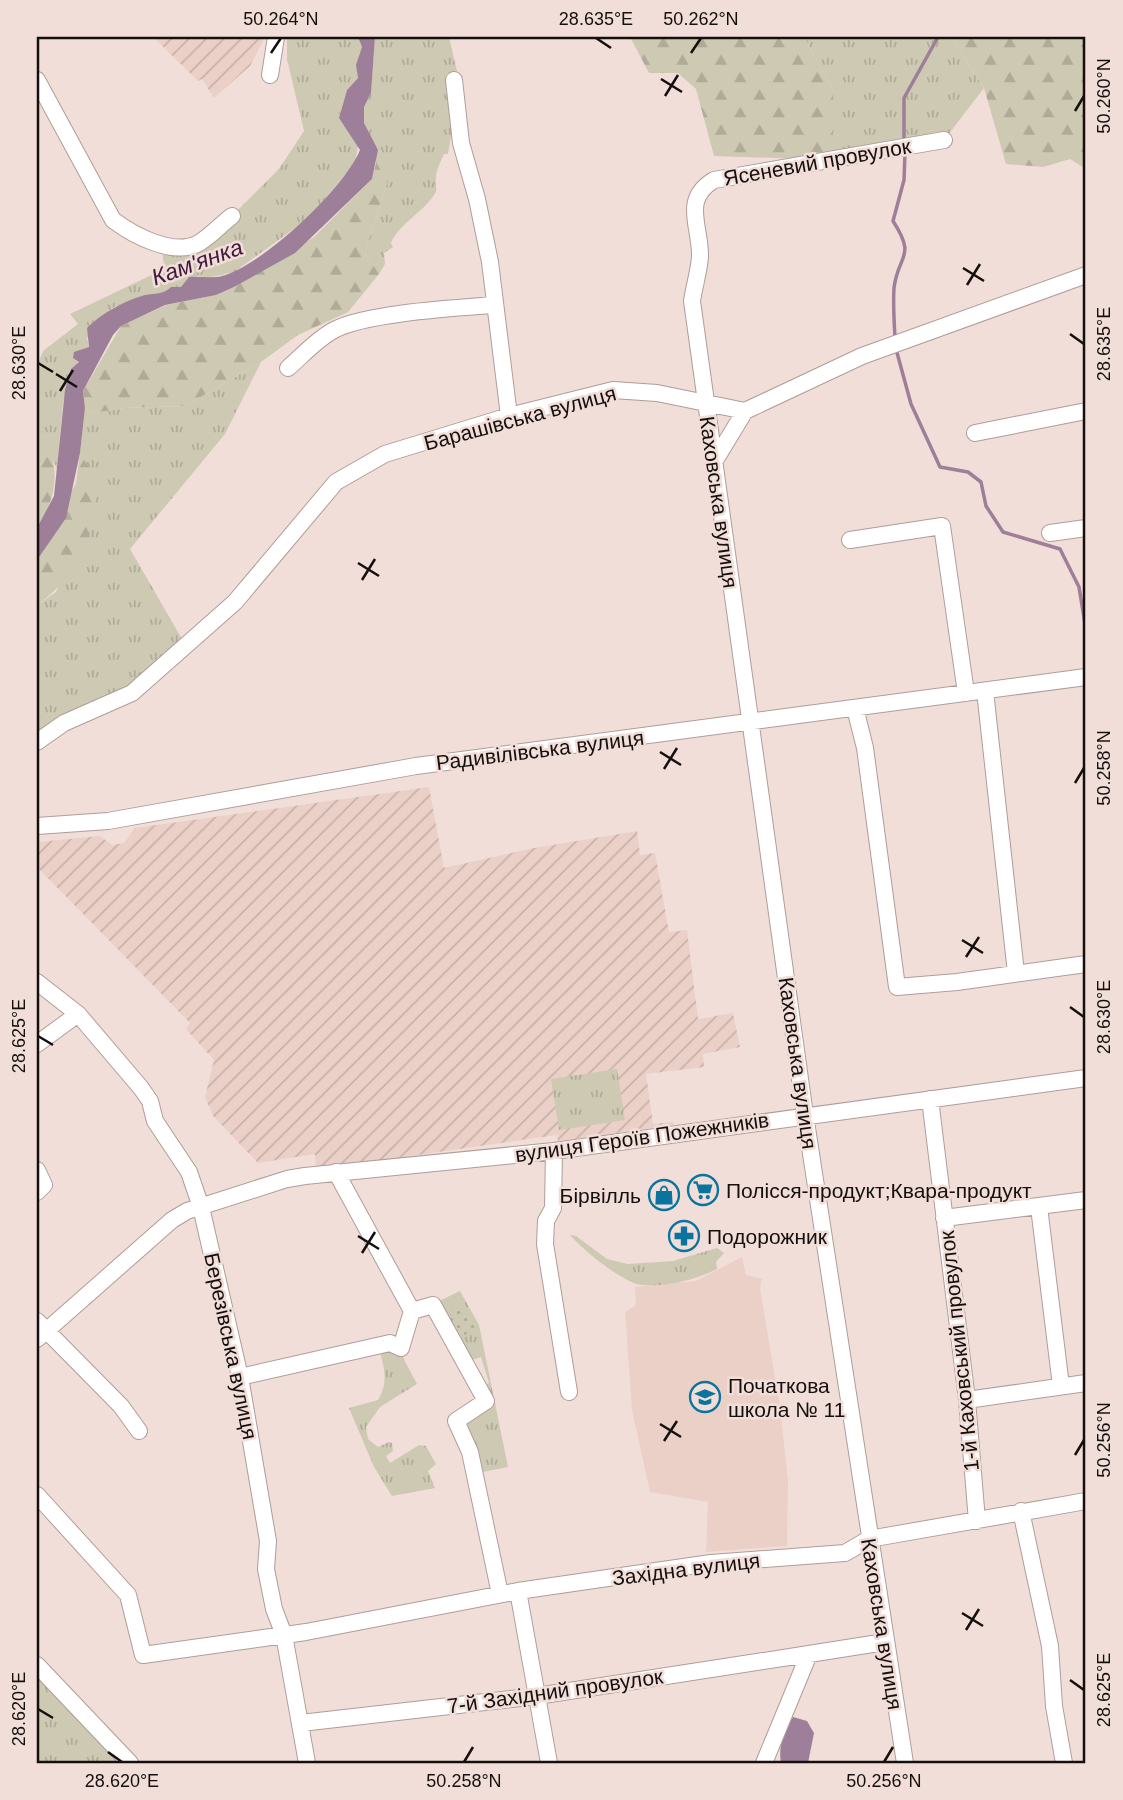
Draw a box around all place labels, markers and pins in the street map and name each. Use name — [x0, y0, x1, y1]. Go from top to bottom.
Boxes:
supermarket icon: Полісся-продукт;Квара-продукт — [686, 1173, 720, 1207]
shop icon: Бірвілль — [647, 1178, 681, 1212]
place label: Полісся-продукт;Квара-продукт — [726, 1179, 1032, 1202]
place label: Бірвілль — [560, 1184, 641, 1207]
pharmacy icon: Подорожник — [667, 1219, 701, 1253]
place label: Подорожник — [707, 1225, 828, 1248]
place label: Початкова школа № 11 — [728, 1374, 845, 1421]
school or university icon: Початкова школа № 11 — [688, 1380, 722, 1414]

